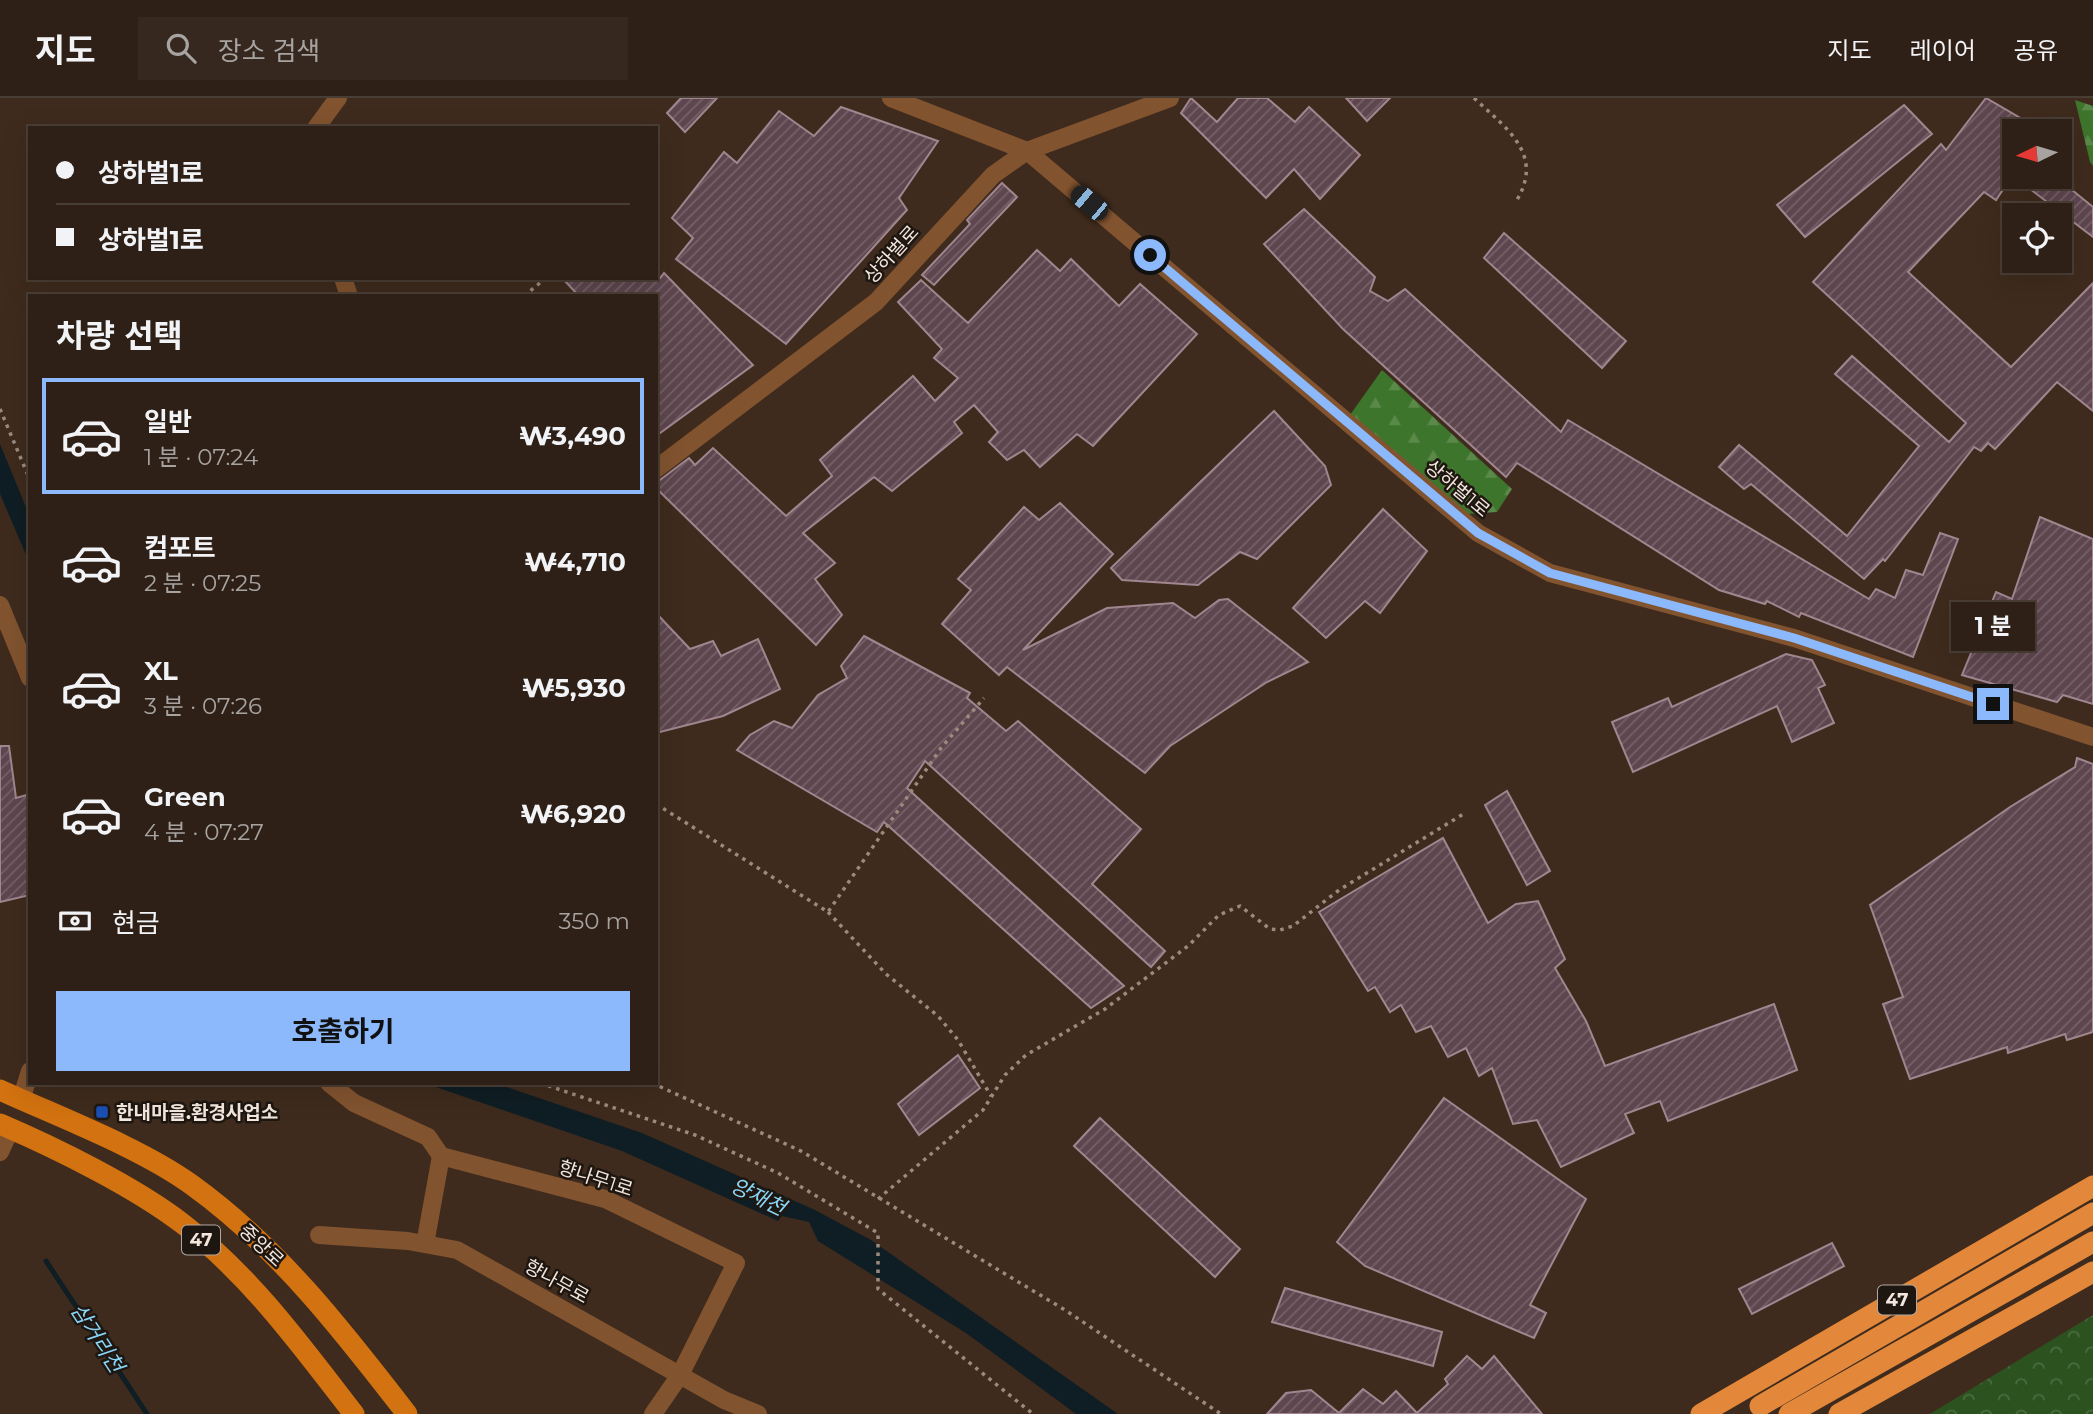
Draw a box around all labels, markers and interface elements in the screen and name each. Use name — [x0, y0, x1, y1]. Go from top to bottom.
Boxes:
search box — [138, 17, 628, 80]
icon: search — [162, 29, 200, 67]
text: 지도 — [35, 30, 96, 70]
text: 장소 검색 — [218, 35, 320, 67]
text: 지도 — [1827, 36, 1872, 65]
text: 레이어 — [1910, 36, 1976, 65]
text: 공유 — [2014, 36, 2058, 65]
north arrow — [2002, 119, 2072, 189]
map controls — [2002, 119, 2072, 273]
text: 상하벌1로 — [98, 157, 204, 189]
car — [1067, 181, 1112, 225]
button: locate — [2002, 203, 2072, 273]
street label: 상하벌로 — [859, 221, 923, 288]
text: 상하벌1로 — [98, 224, 204, 256]
route start — [1134, 239, 1166, 271]
text: 차량 선택 — [56, 316, 183, 355]
icon: car — [60, 405, 123, 468]
text: 일반 — [144, 406, 192, 438]
text: ₩3,490 — [519, 420, 626, 452]
text: 1 분 · 07:24 — [144, 443, 258, 471]
street label: 상하벌1로 — [1421, 455, 1494, 522]
icon: car — [60, 531, 123, 594]
text: 컴포트 — [144, 532, 216, 564]
text: ₩4,710 — [525, 546, 626, 578]
text: 2 분 · 07:25 — [144, 569, 261, 597]
callout: 1 분 — [1951, 602, 2035, 652]
text: 1 분 — [1975, 612, 2011, 640]
text: XL — [144, 655, 178, 687]
icon: car — [60, 657, 123, 720]
text: ₩5,930 — [522, 672, 626, 704]
route end — [1977, 688, 2009, 720]
text: 3 분 · 07:26 — [144, 692, 262, 720]
text: Green — [144, 781, 226, 813]
icon: car — [60, 783, 123, 846]
text: ₩6,920 — [520, 798, 626, 830]
text: 4 분 · 07:27 — [144, 818, 264, 846]
icon: cash — [56, 902, 94, 940]
text: 현금 — [112, 907, 160, 939]
text: 350 m — [559, 907, 630, 935]
button: 호출하기 — [56, 991, 630, 1071]
place label: 한내마을.환경사업소 — [116, 1101, 278, 1124]
marker: 한내마을.환경사업소 — [94, 1104, 110, 1120]
street label: 향나무1로 — [556, 1156, 636, 1201]
water label: 양재천 — [727, 1173, 792, 1222]
street label: 중앙로 — [235, 1219, 289, 1272]
road number: 47 — [182, 1226, 220, 1254]
street label: 향나무로 — [521, 1254, 593, 1308]
road number: 47 — [1878, 1286, 1916, 1315]
water label: 삼거리천 — [66, 1299, 130, 1379]

